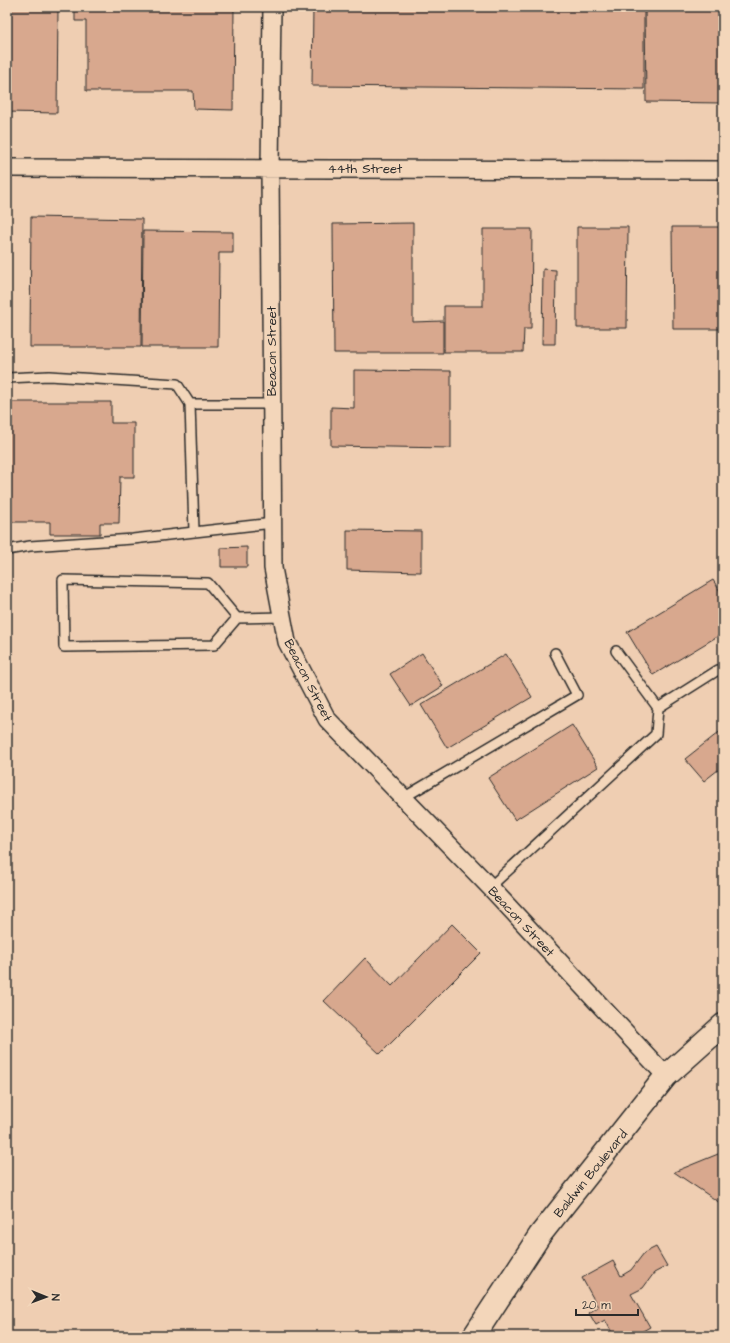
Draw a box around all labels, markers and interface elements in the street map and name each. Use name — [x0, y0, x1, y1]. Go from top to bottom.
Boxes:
street label: 44th Street — [328, 160, 403, 178]
street label: Beacon Street — [263, 305, 281, 396]
street label: Beacon Street — [280, 636, 337, 725]
street label: Beacon Street — [484, 883, 559, 961]
street label: Baldwin Boulevard — [550, 1126, 632, 1221]
north arrow — [26, 1277, 66, 1317]
scale bar — [576, 1291, 638, 1317]
text: N — [48, 1294, 63, 1301]
text: 20 m — [582, 1297, 611, 1314]

